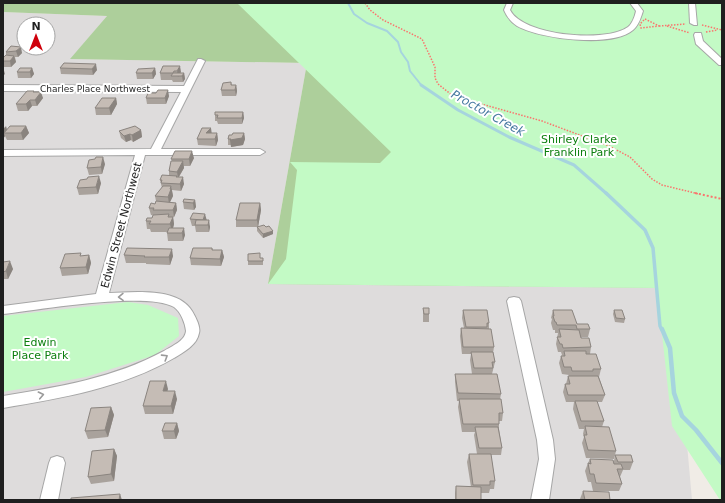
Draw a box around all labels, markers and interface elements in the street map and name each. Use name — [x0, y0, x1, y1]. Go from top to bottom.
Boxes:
north arrow — [16, 16, 56, 56]
text: N — [31, 20, 41, 33]
street label: Charles Place Northwest — [40, 84, 150, 94]
water label: Proctor Creek — [449, 87, 528, 139]
park label: Shirley Clarke Franklin Park — [541, 133, 617, 159]
street label: Edwin Street Northwest — [98, 160, 145, 290]
one-way arrow — [118, 293, 124, 301]
park label: Edwin Place Park — [12, 336, 69, 362]
one-way arrow — [161, 354, 168, 362]
one-way arrow — [38, 392, 45, 400]

